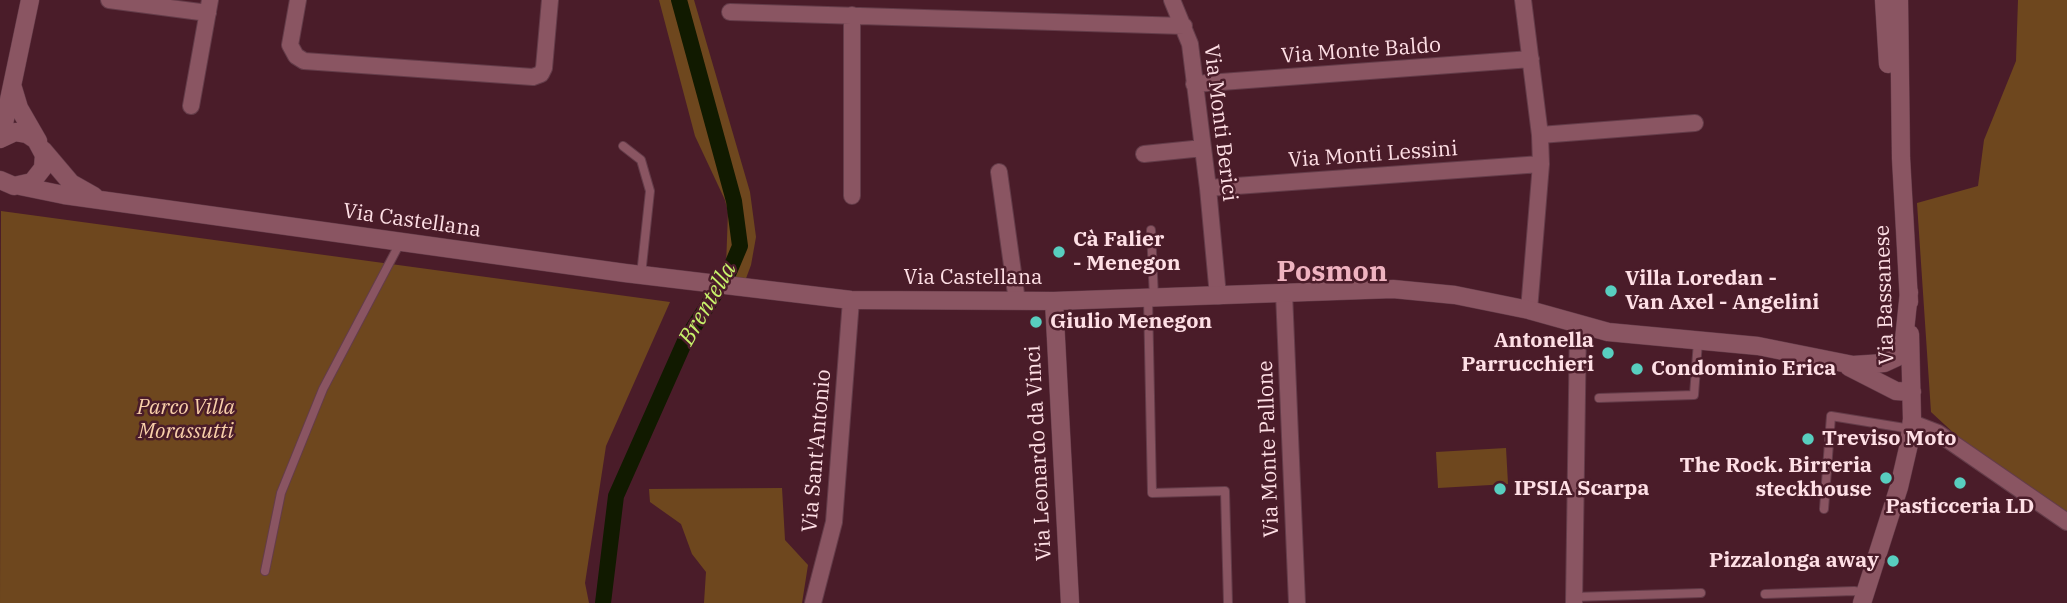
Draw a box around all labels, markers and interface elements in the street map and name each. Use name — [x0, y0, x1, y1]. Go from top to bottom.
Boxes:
street label: Via Monte Baldo — [1280, 33, 1442, 69]
street label: Via Monti Berici — [1198, 43, 1242, 203]
street label: Via Monti Lessini — [1287, 137, 1459, 173]
street label: Via Castellana — [341, 199, 483, 243]
street label: Via Bassanese — [1870, 225, 1900, 365]
place label: Cà Falier - Menegon — [1073, 227, 1181, 277]
marker: Cà Falier - Menegon — [1051, 244, 1067, 260]
district label: Posmon — [1277, 256, 1387, 290]
water label: Brentella — [673, 258, 743, 350]
street label: Via Castellana — [903, 265, 1043, 291]
place label: Villa Loredan - Van Axel - Angelini — [1625, 266, 1819, 316]
marker: Villa Loredan - Van Axel - Angelini — [1603, 283, 1619, 299]
place label: Giulio Menegon — [1050, 309, 1212, 335]
marker: Giulio Menegon — [1028, 314, 1044, 330]
place label: Antonella Parrucchieri — [1461, 328, 1594, 378]
street label: Via Leonardo da Vinci — [1021, 345, 1057, 561]
marker: Antonella Parrucchieri — [1600, 345, 1616, 361]
place label: Condominio Erica — [1651, 356, 1836, 382]
street label: Via Monte Pallone — [1253, 360, 1285, 538]
marker: Condominio Erica — [1629, 361, 1645, 377]
street label: Via Sant'Antonio — [797, 368, 837, 534]
park label: Parco Villa Morassutti — [137, 395, 235, 445]
place label: Treviso Moto — [1822, 426, 1956, 452]
marker: Treviso Moto — [1800, 431, 1816, 447]
place label: The Rock. Birreria steckhouse — [1680, 453, 1872, 503]
marker: The Rock. Birreria steckhouse — [1878, 470, 1894, 486]
marker: Pasticceria LD — [1952, 475, 1968, 491]
place label: IPSIA Scarpa — [1514, 476, 1649, 502]
marker: IPSIA Scarpa — [1492, 481, 1508, 497]
place label: Pasticceria LD — [1886, 494, 2034, 520]
place label: Pizzalonga away — [1709, 548, 1879, 574]
marker: Pizzalonga away — [1885, 553, 1901, 569]

